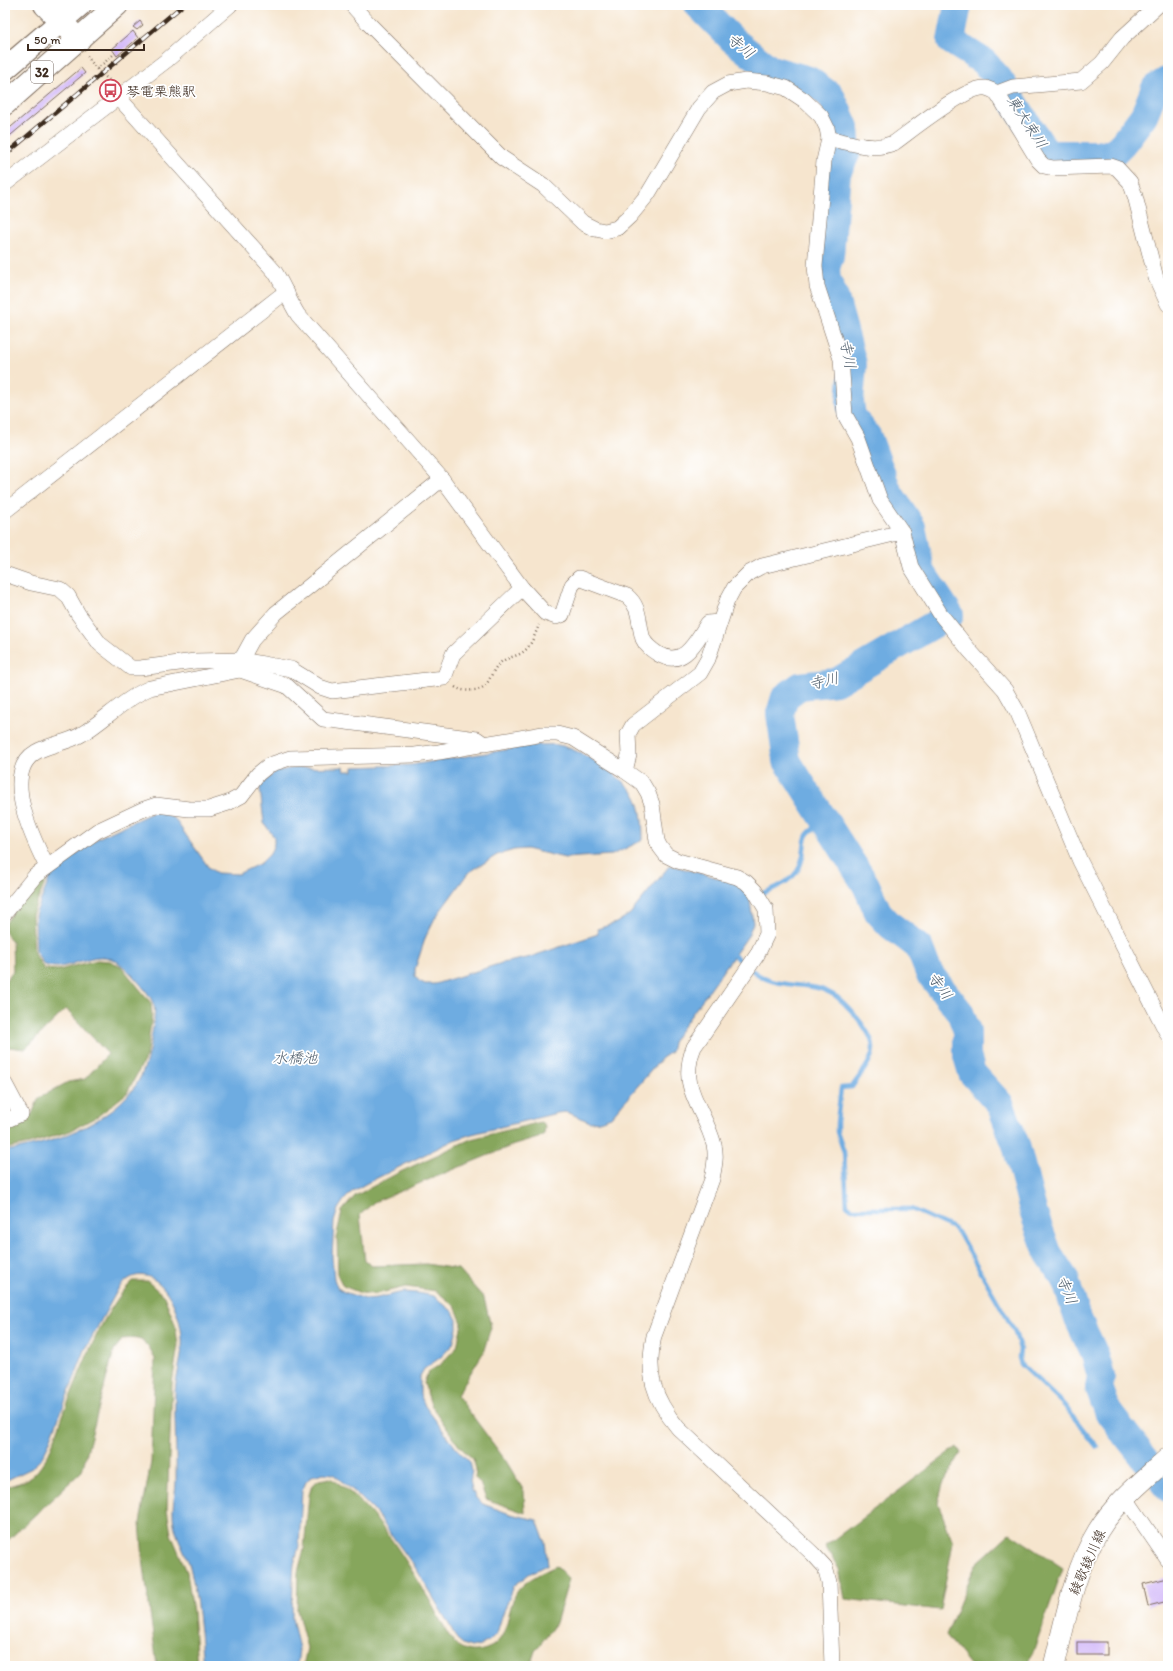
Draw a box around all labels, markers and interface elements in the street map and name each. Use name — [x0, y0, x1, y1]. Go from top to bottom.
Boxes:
scale bar — [28, 26, 144, 52]
water label: 寺川 — [724, 29, 758, 63]
text: 50 m — [34, 33, 60, 47]
road number: 32 — [31, 61, 53, 83]
bus stop icon: 琴電栗熊駅 — [98, 78, 124, 104]
place label: 琴電栗熊駅 — [126, 83, 196, 100]
water label: 東大束川 — [1003, 92, 1051, 152]
water label: 寺川 — [836, 338, 860, 370]
water label: 寺川 — [807, 669, 841, 693]
water label: 寺川 — [924, 969, 956, 1003]
water label: 水橋池 — [272, 1049, 318, 1067]
water label: 寺川 — [1053, 1273, 1081, 1307]
street label: 綾歌綾川線 — [1065, 1527, 1109, 1598]

